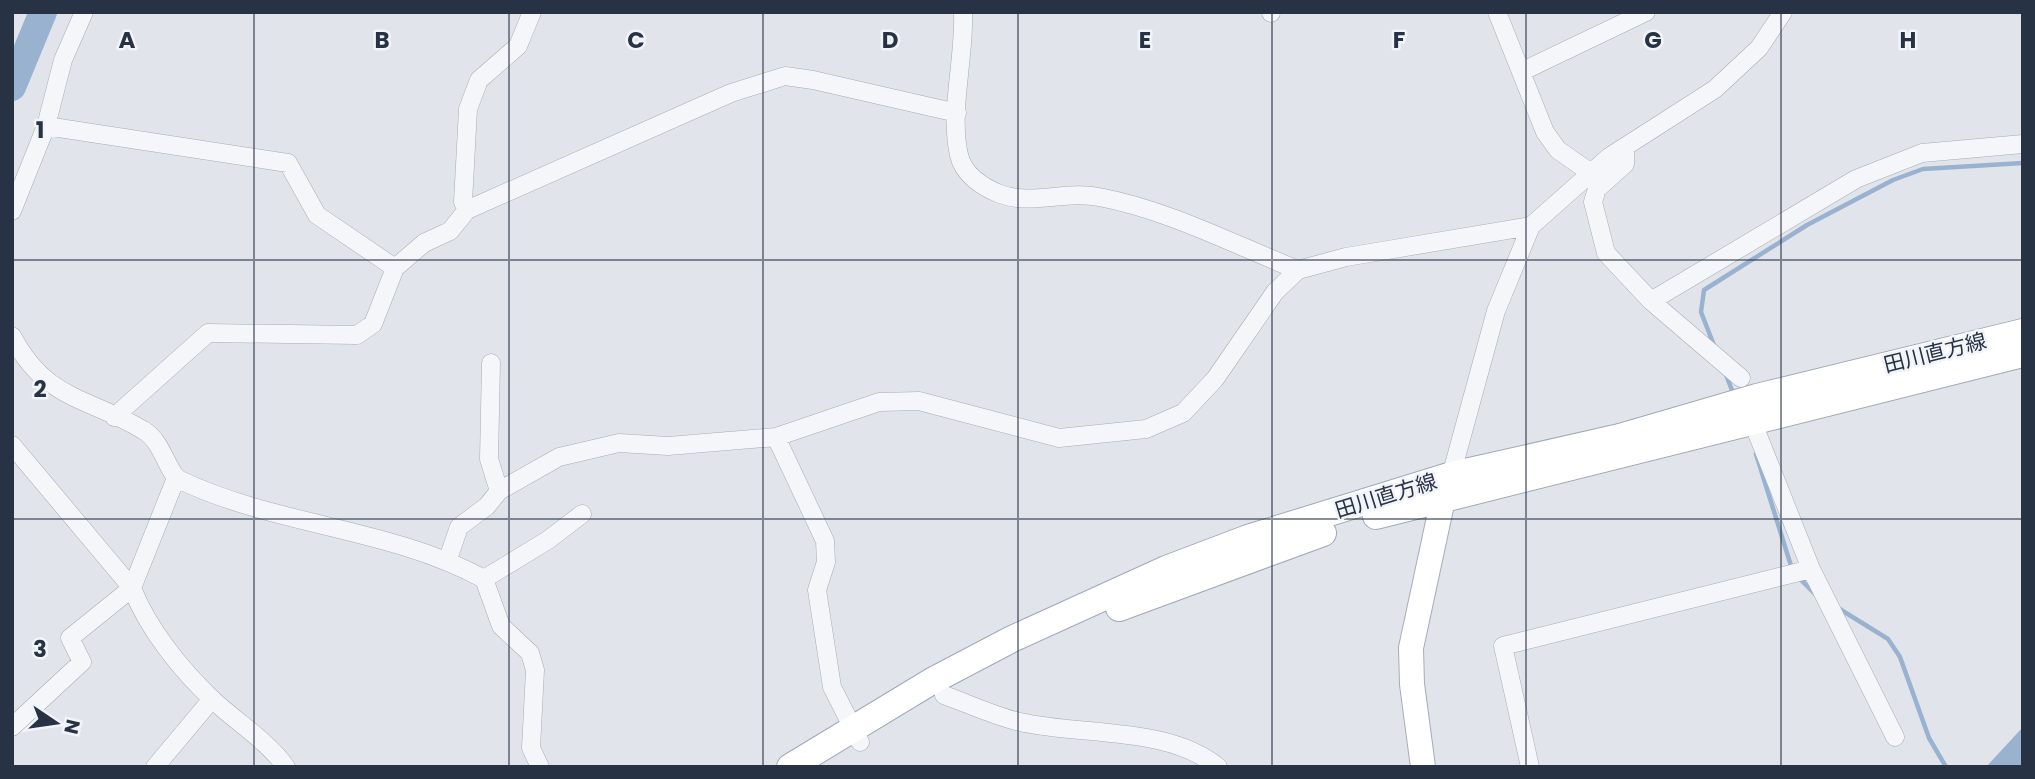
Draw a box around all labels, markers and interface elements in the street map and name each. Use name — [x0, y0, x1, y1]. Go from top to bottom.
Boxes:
text: A — [119, 24, 136, 56]
text: B — [374, 24, 390, 56]
text: C — [627, 24, 645, 56]
text: D — [882, 24, 898, 56]
text: E — [1139, 24, 1151, 56]
text: F — [1393, 24, 1405, 56]
text: G — [1644, 24, 1662, 56]
text: H — [1900, 24, 1916, 56]
text: 1 — [36, 114, 44, 146]
street label: 田川直方線 — [1880, 326, 1989, 379]
text: 2 — [33, 373, 47, 405]
street label: 田川直方線 — [1331, 466, 1440, 525]
text: 3 — [33, 633, 47, 665]
north arrow — [21, 688, 91, 758]
text: N — [57, 717, 87, 737]

